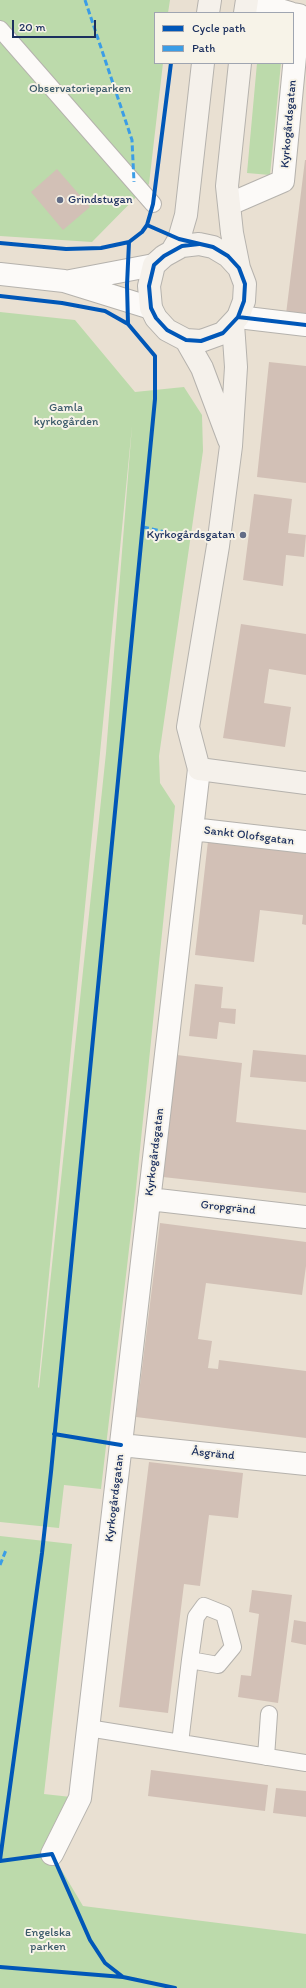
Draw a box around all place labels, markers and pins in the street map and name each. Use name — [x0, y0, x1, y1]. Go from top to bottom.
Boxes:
place label: Grindstugan — [68, 193, 133, 207]
marker: Grindstugan — [55, 195, 65, 205]
place label: Kyrkogårdsgatan — [147, 528, 235, 542]
marker: Kyrkogårdsgatan — [238, 530, 248, 540]

